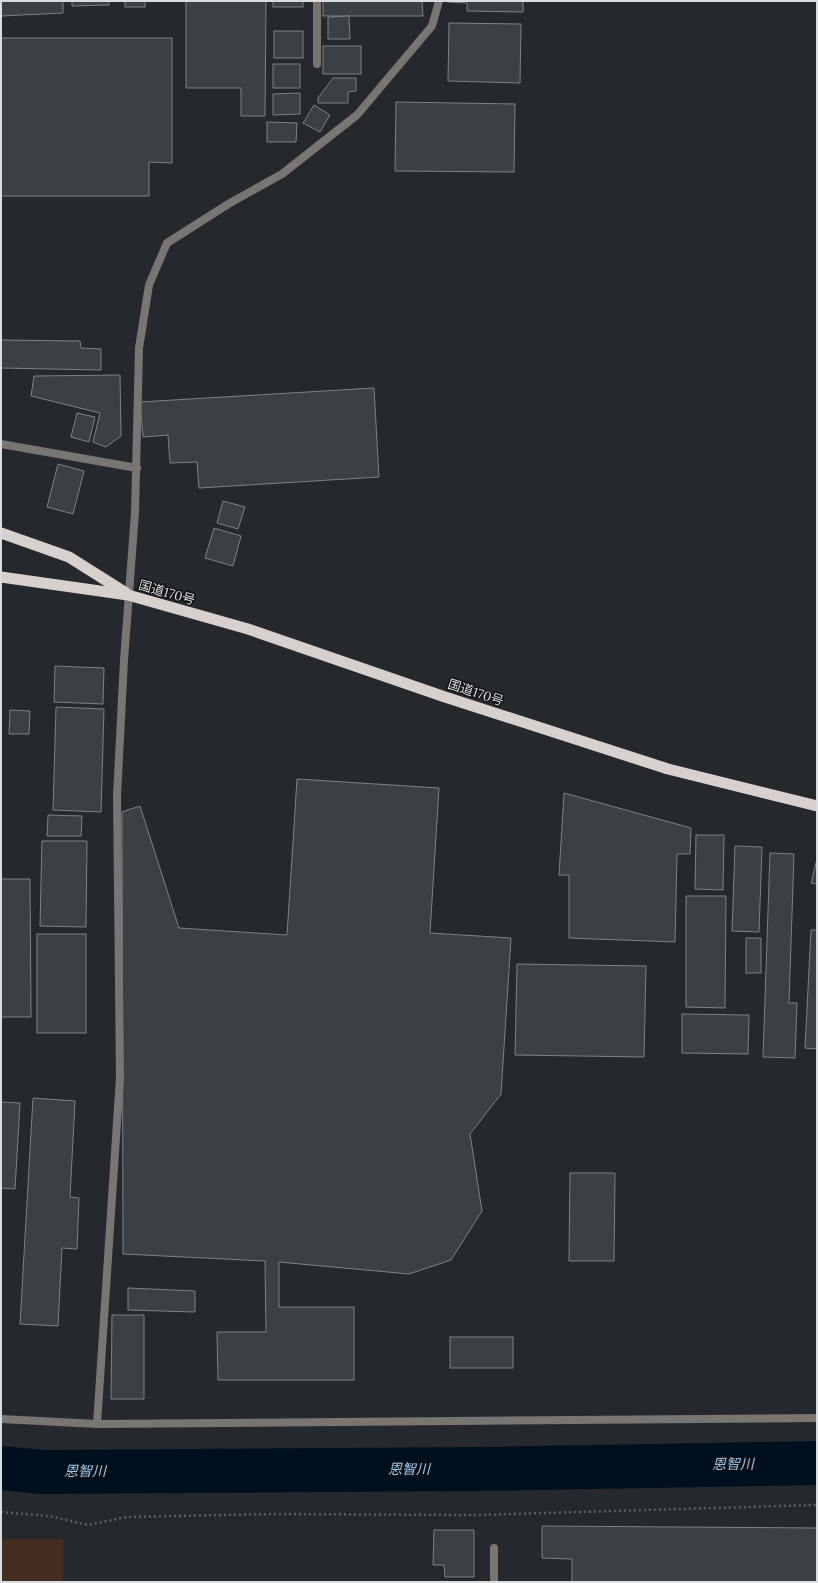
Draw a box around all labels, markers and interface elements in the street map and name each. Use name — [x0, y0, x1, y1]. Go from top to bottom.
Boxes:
street label: 国道170号 — [137, 576, 197, 609]
street label: 国道170号 — [446, 675, 506, 709]
water label: 恩智川 — [712, 1455, 756, 1473]
water label: 恩智川 — [388, 1460, 432, 1478]
water label: 恩智川 — [64, 1462, 108, 1480]

